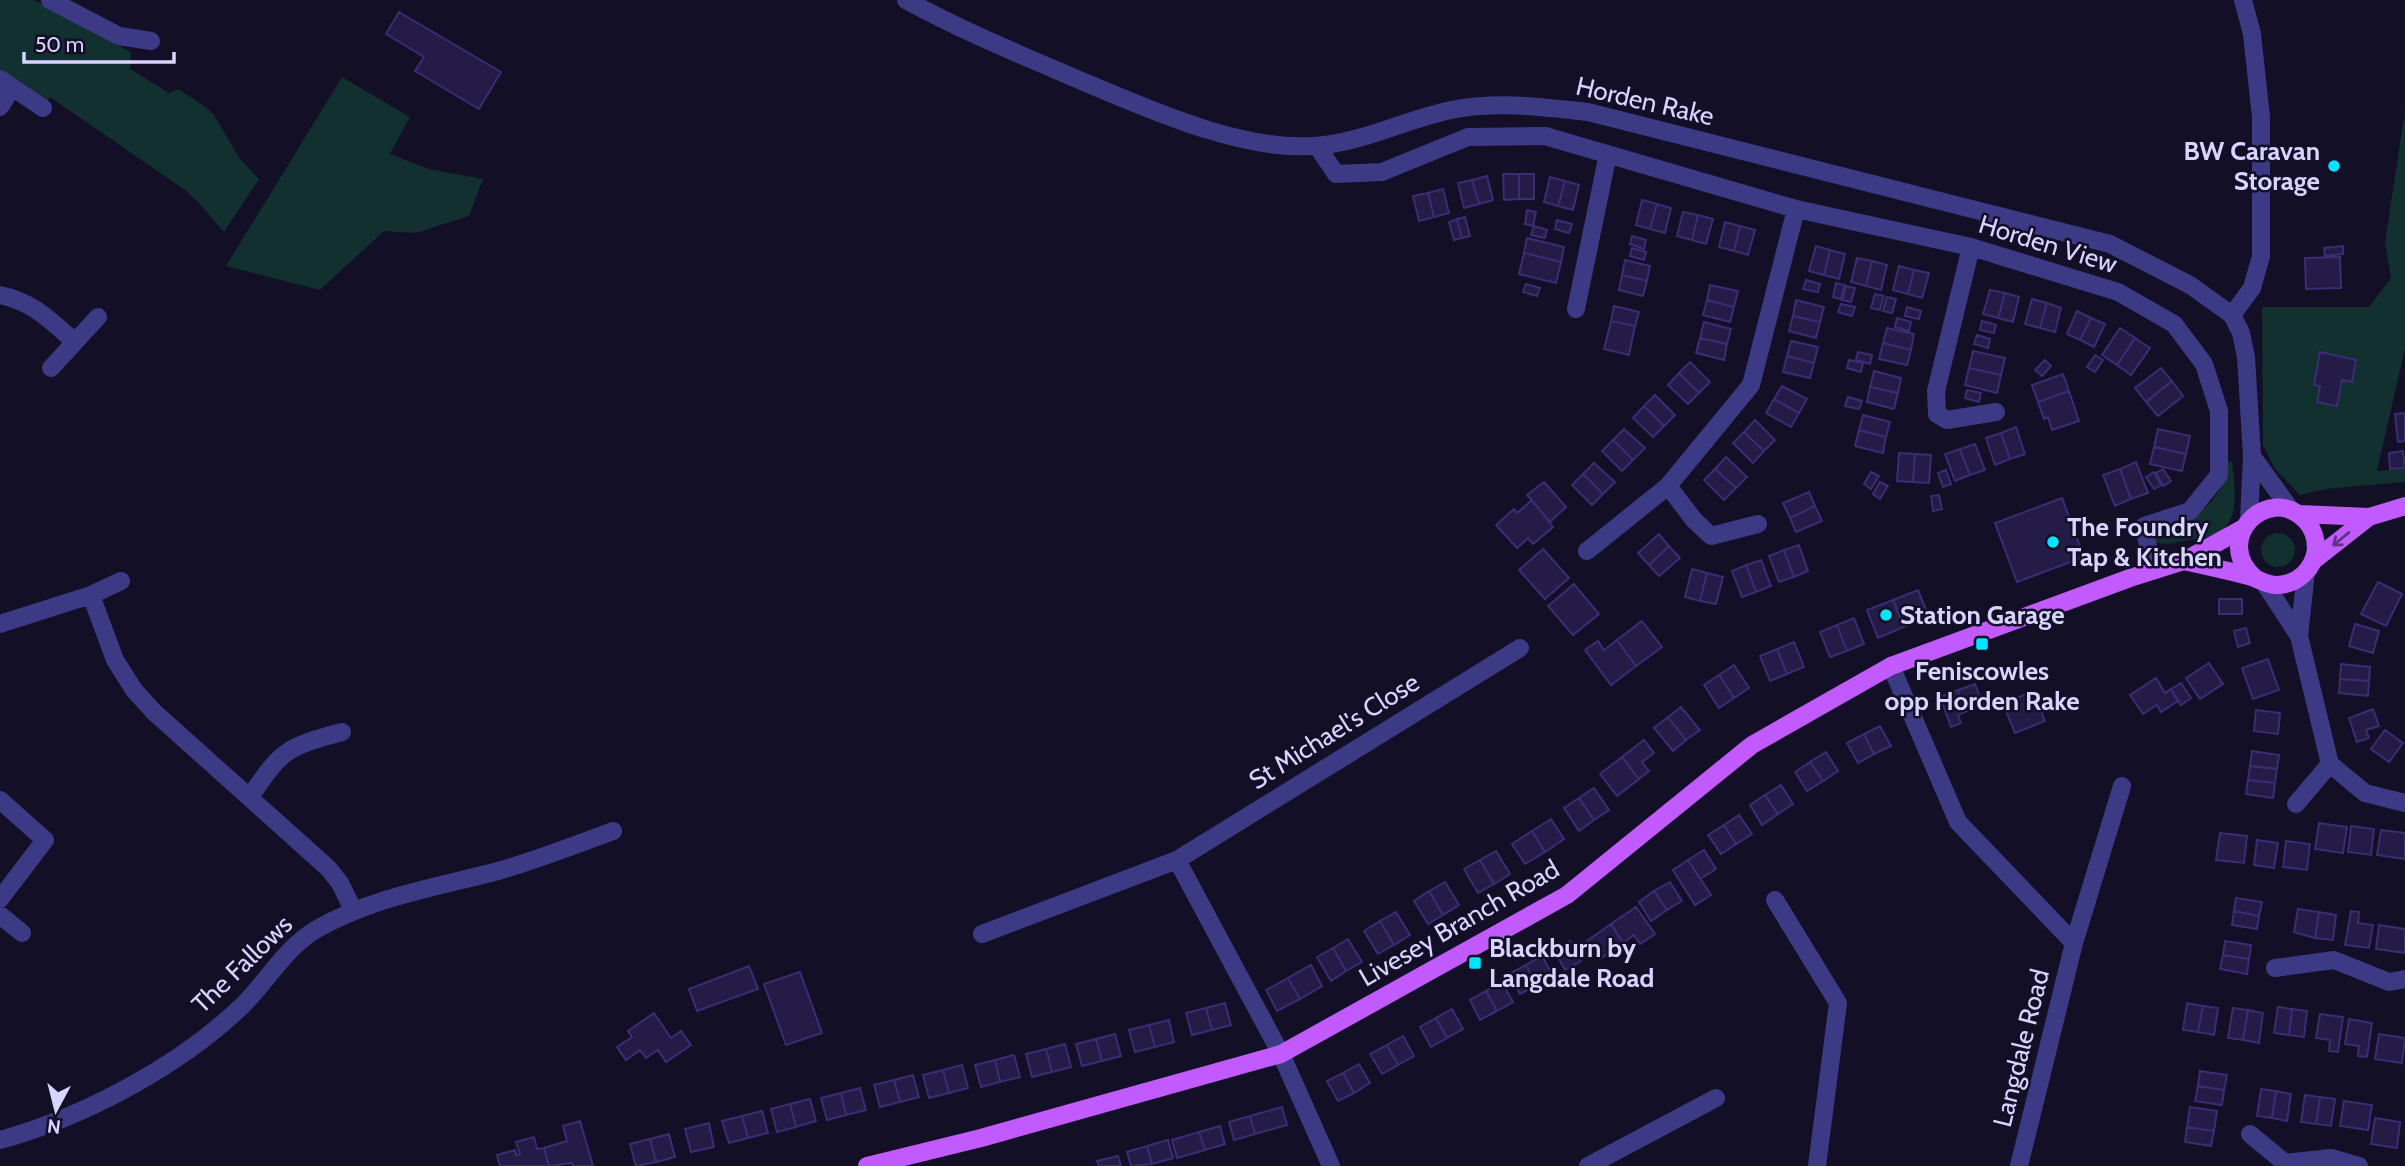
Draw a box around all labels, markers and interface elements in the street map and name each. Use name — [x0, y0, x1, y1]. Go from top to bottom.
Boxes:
scale bar — [24, 21, 175, 65]
text: 50 m — [35, 32, 84, 57]
street label: Horden Rake — [1573, 70, 1717, 132]
place label: BW Caravan Storage — [2183, 135, 2320, 197]
marker: BW Caravan Storage — [2326, 158, 2342, 174]
street label: Horden View — [1975, 208, 2121, 280]
place label: The Foundry Tap & Kitchen — [2067, 511, 2222, 573]
one-way arrow — [2332, 531, 2350, 547]
marker: The Foundry Tap & Kitchen — [2045, 534, 2061, 550]
place label: Station Garage — [1900, 599, 2065, 631]
marker: Station Garage — [1878, 607, 1894, 623]
marker: Feniscowles opp Horden Rake — [1974, 636, 1990, 652]
place label: Feniscowles opp Horden Rake — [1884, 655, 2080, 717]
street label: St Michael's Close — [1243, 666, 1425, 796]
street label: Livesey Branch Road — [1353, 853, 1565, 993]
street label: The Fallows — [185, 908, 299, 1020]
place label: Blackburn by Langdale Road — [1489, 932, 1654, 994]
marker: Blackburn by Langdale Road — [1467, 955, 1483, 971]
street label: Langdale Road — [1986, 966, 2056, 1130]
north arrow — [21, 1075, 91, 1145]
text: N — [46, 1114, 62, 1139]

